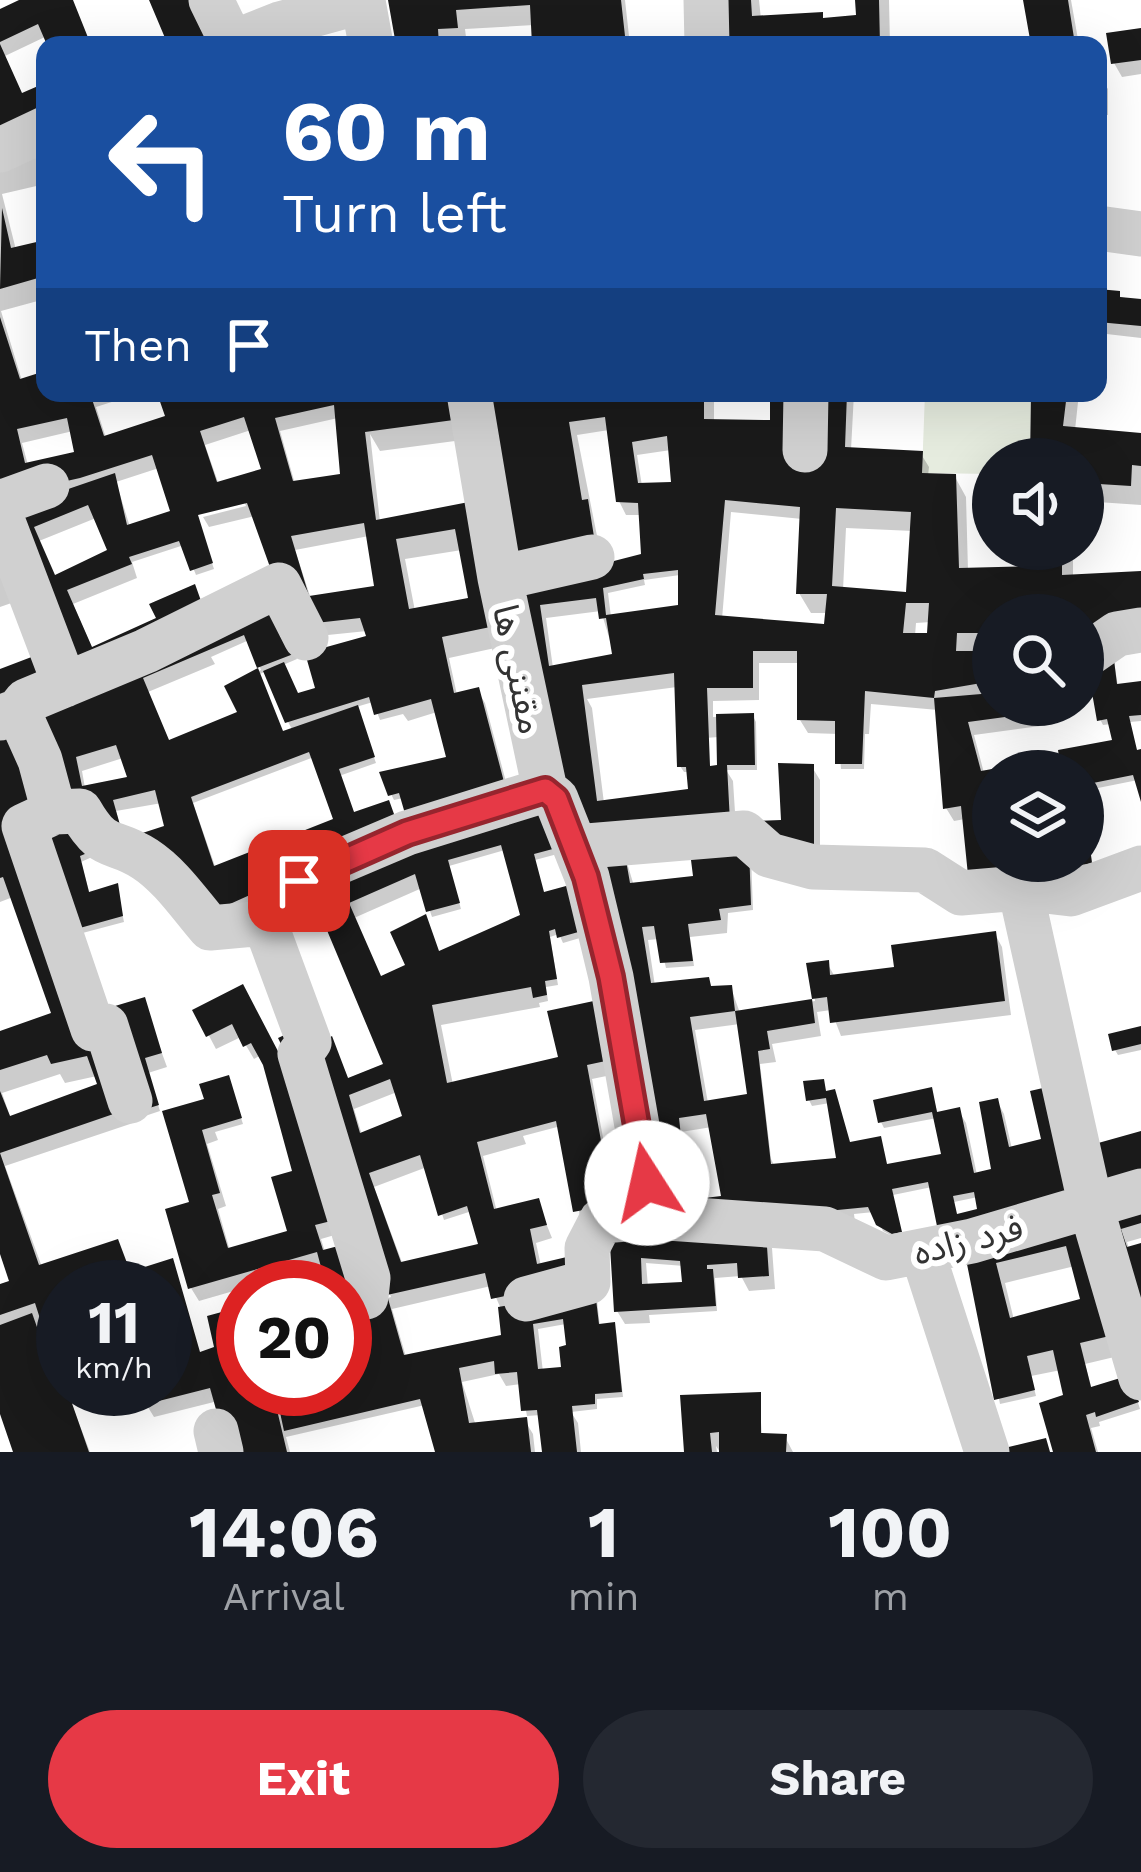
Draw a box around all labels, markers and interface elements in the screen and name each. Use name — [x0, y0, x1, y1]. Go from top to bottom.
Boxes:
text: 60 m — [282, 82, 491, 180]
icon: left — [84, 84, 240, 240]
text: Turn left — [282, 182, 507, 245]
icon: arrive — [216, 312, 282, 378]
text: Then — [84, 319, 192, 372]
map controls — [972, 438, 1104, 882]
button: sound — [972, 438, 1104, 570]
button: search — [972, 594, 1104, 726]
street label: مقننی ها — [484, 601, 552, 738]
button: layers — [972, 750, 1104, 882]
pin — [248, 830, 350, 932]
icon: arrive — [266, 848, 332, 914]
position arrow — [584, 1120, 710, 1246]
street label: فرد زاده — [909, 1206, 1027, 1274]
speed limit sign: 20 — [216, 1260, 372, 1416]
text: 11 — [88, 1287, 140, 1358]
text: km/h — [75, 1350, 153, 1385]
text: 14:06 — [189, 1490, 379, 1574]
text: 1 — [588, 1490, 619, 1574]
text: 100 — [828, 1490, 952, 1574]
text: Arrival — [223, 1574, 345, 1619]
text: min — [568, 1574, 639, 1619]
text: m — [872, 1574, 909, 1619]
button: Exit — [48, 1710, 559, 1848]
button: Share — [583, 1710, 1093, 1848]

